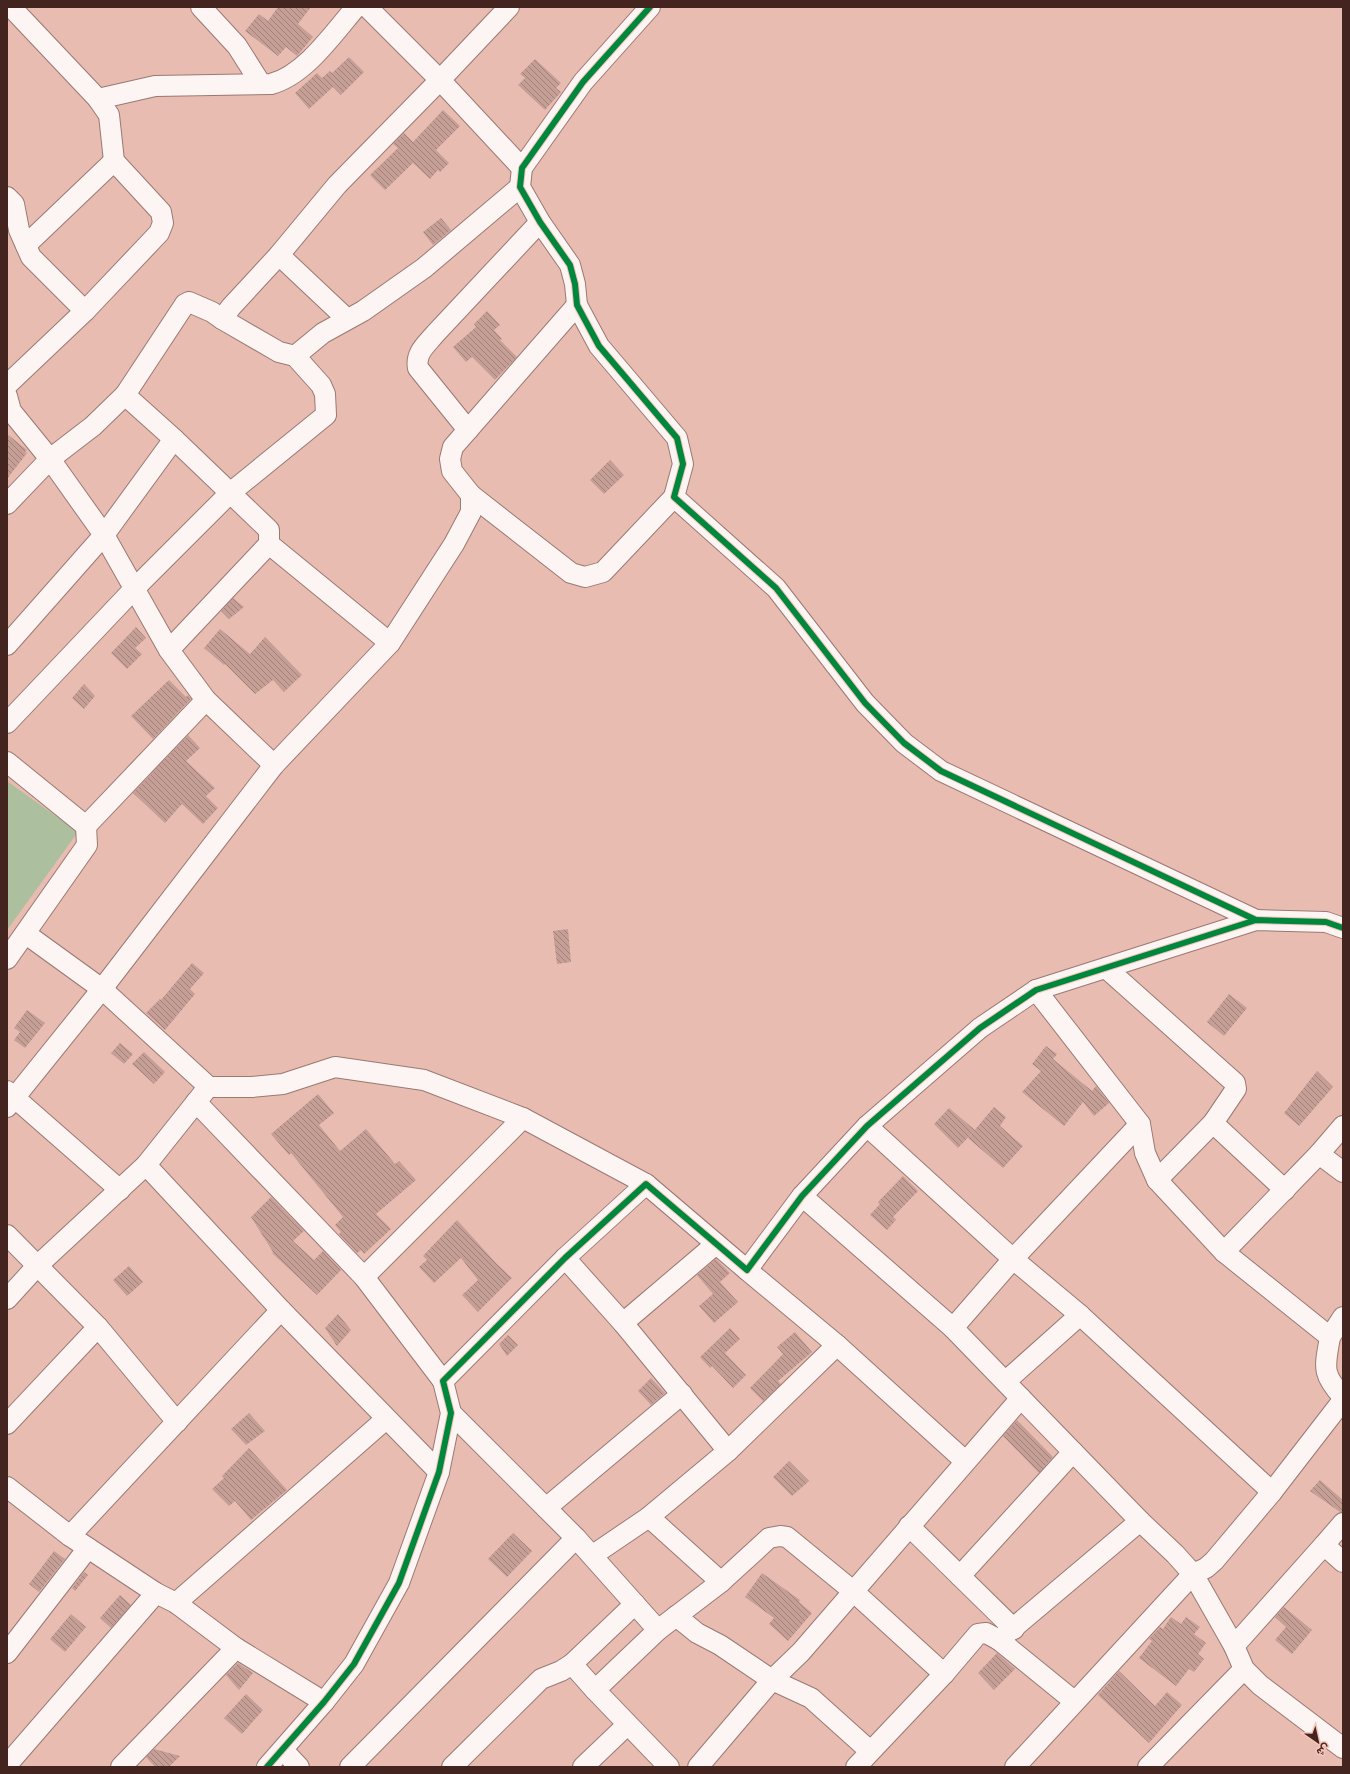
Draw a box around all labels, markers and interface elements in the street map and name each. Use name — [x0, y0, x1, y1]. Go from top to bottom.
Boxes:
north arrow — [1298, 1722, 1338, 1762]
text: ش — [1314, 1741, 1332, 1759]

